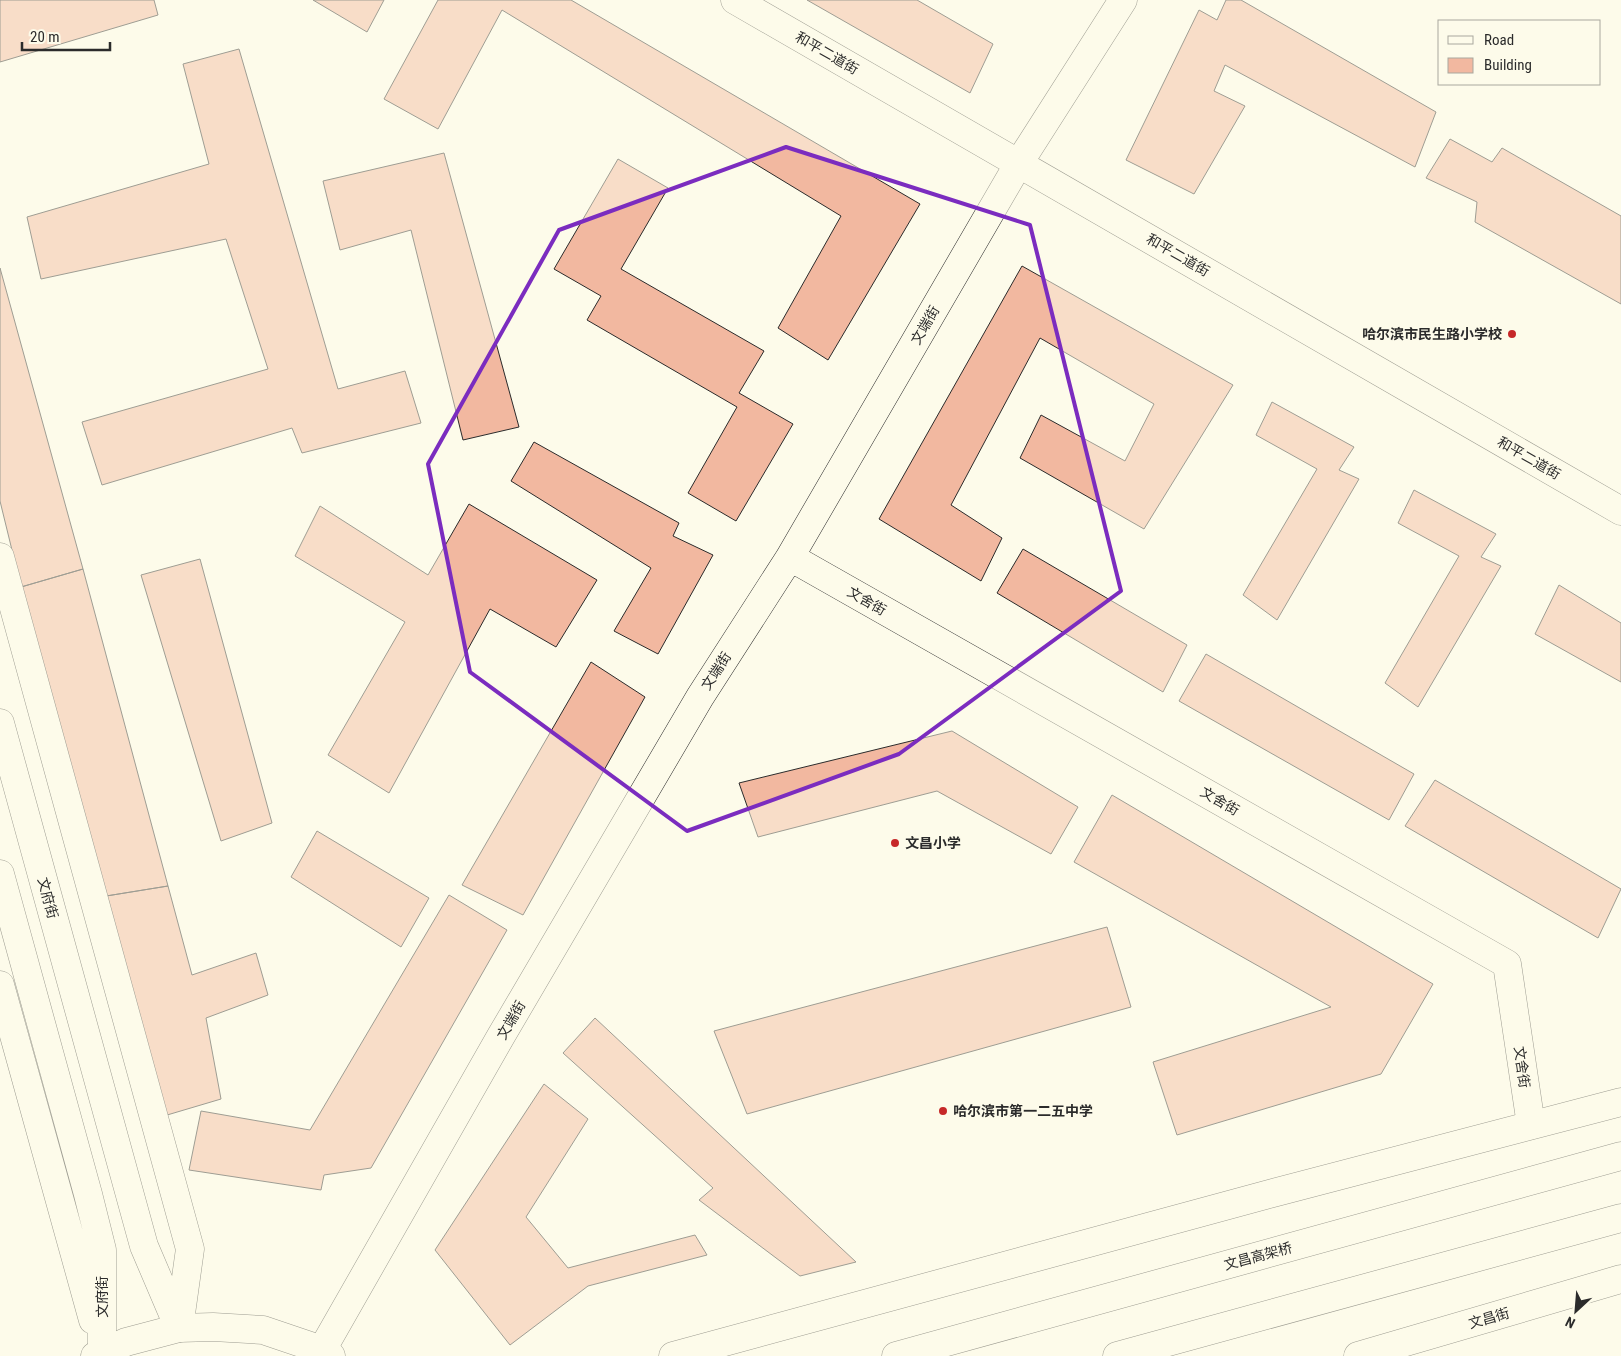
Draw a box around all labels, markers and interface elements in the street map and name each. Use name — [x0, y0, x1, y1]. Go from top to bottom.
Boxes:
scale bar — [22, 20, 110, 52]
legend — [1438, 20, 1601, 85]
text: 20 m — [30, 28, 60, 46]
street label: 和平二道街 — [793, 29, 861, 77]
text: Road — [1484, 31, 1514, 49]
text: Building — [1484, 56, 1532, 74]
street label: 和平二道街 — [1144, 231, 1212, 279]
street label: 文端街 — [908, 303, 942, 347]
place label: 哈尔滨市民生路小学校 — [1362, 326, 1502, 342]
marker: 哈尔滨市民生路小学校 — [1506, 328, 1518, 340]
street label: 和平二道街 — [1495, 434, 1563, 482]
street label: 文舍街 — [845, 584, 889, 618]
street label: 文端街 — [698, 649, 734, 693]
street label: 文舍街 — [1198, 784, 1242, 818]
place label: 文昌小学 — [905, 835, 961, 851]
marker: 文昌小学 — [889, 837, 901, 849]
street label: 文府街 — [35, 876, 61, 920]
street label: 文端街 — [494, 998, 528, 1042]
street label: 文舍街 — [1511, 1045, 1533, 1089]
place label: 哈尔滨市第一二五中学 — [953, 1103, 1093, 1119]
marker: 哈尔滨市第一二五中学 — [937, 1105, 949, 1117]
street label: 文昌高架桥 — [1222, 1239, 1294, 1273]
street label: 文府街 — [94, 1276, 110, 1318]
north arrow — [1551, 1286, 1601, 1336]
street label: 文昌街 — [1467, 1305, 1511, 1331]
text: N — [1563, 1314, 1578, 1332]

